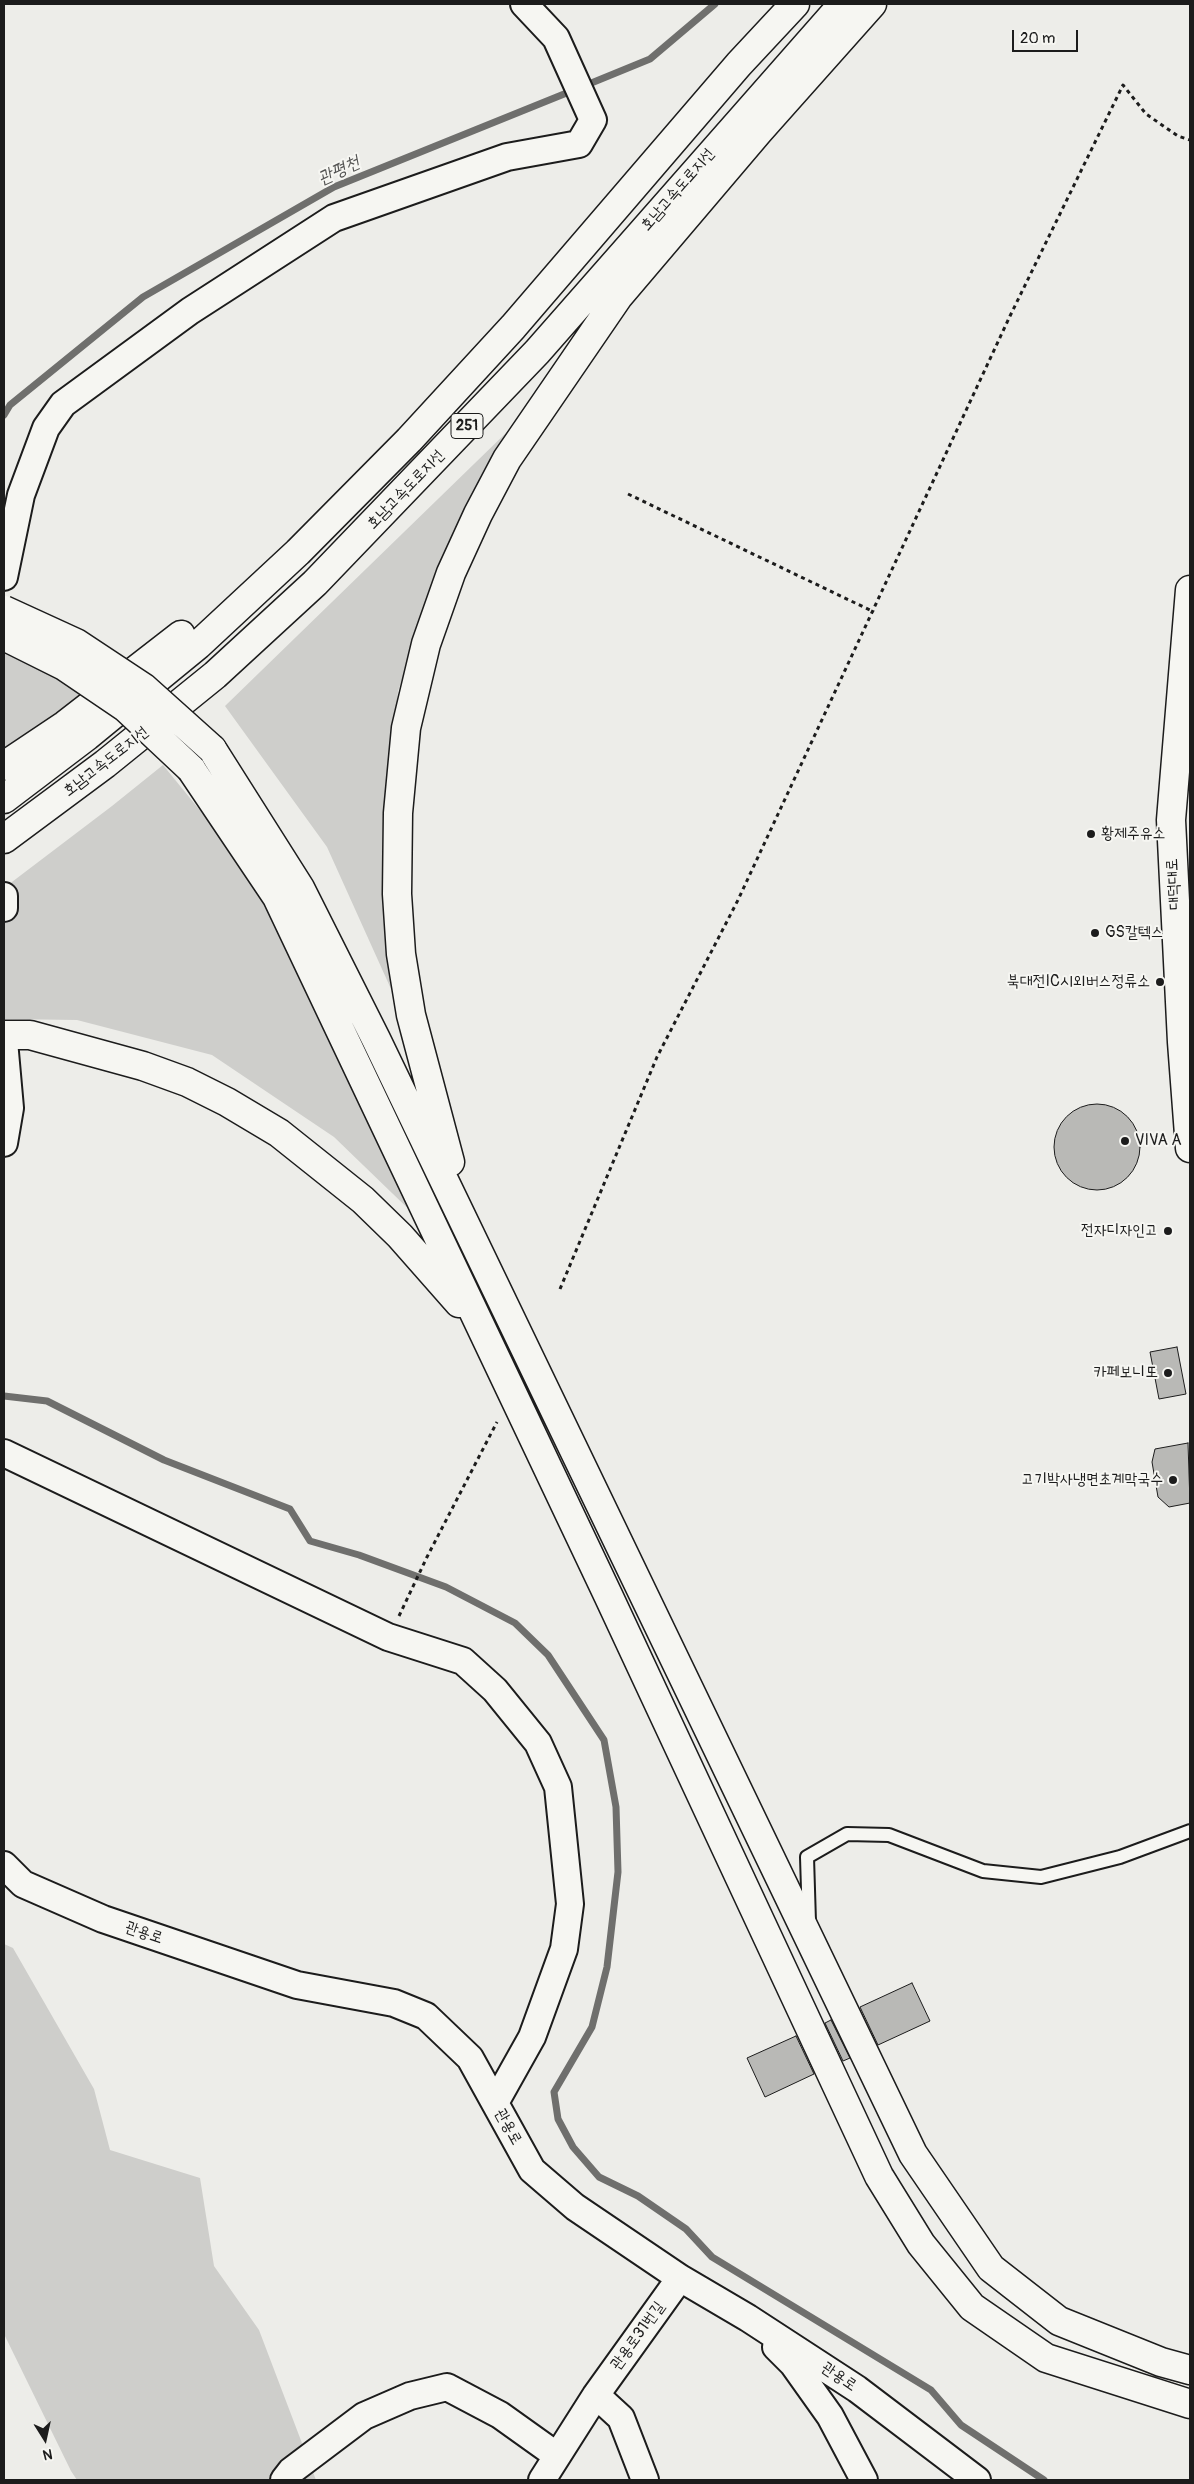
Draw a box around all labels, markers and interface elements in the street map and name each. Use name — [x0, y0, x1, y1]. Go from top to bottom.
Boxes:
scale bar — [1014, 20, 1080, 52]
text: 20 m — [1020, 29, 1055, 48]
street label: 호남고속도로지선 — [637, 145, 719, 235]
water label: 관평천 — [315, 152, 363, 190]
road number: 251 — [451, 414, 483, 438]
street label: 호남고속도로지선 — [363, 446, 449, 534]
street label: 호남고속도로지선 — [60, 723, 152, 801]
place label: 황제주유소 — [1101, 824, 1165, 844]
marker: 황제주유소 — [1085, 828, 1097, 840]
street label: 대덕대로 — [1163, 858, 1185, 910]
place label: GS칼텍스 — [1105, 923, 1164, 943]
marker: GS칼텍스 — [1089, 927, 1101, 939]
place label: 북대전IC시외버스정류소 — [1007, 972, 1150, 992]
marker: 북대전IC시외버스정류소 — [1154, 976, 1166, 988]
place label: VIVA A — [1135, 1131, 1182, 1151]
marker: VIVA A — [1119, 1135, 1131, 1147]
place label: 전자디자인고 — [1081, 1221, 1158, 1241]
marker: 전자디자인고 — [1162, 1225, 1174, 1237]
place label: 카페보니또 — [1094, 1363, 1158, 1383]
marker: 카페보니또 — [1162, 1367, 1174, 1379]
place label: 고기박사냉면초계막국수 — [1021, 1470, 1163, 1490]
marker: 고기박사냉면초계막국수 — [1167, 1474, 1179, 1486]
street label: 관용로 — [123, 1918, 165, 1948]
street label: 관용로 — [490, 2105, 526, 2149]
street label: 관용로31번길 — [607, 2298, 669, 2374]
street label: 관용로 — [818, 2358, 860, 2396]
north arrow — [20, 2414, 70, 2464]
text: N — [42, 2445, 54, 2463]

